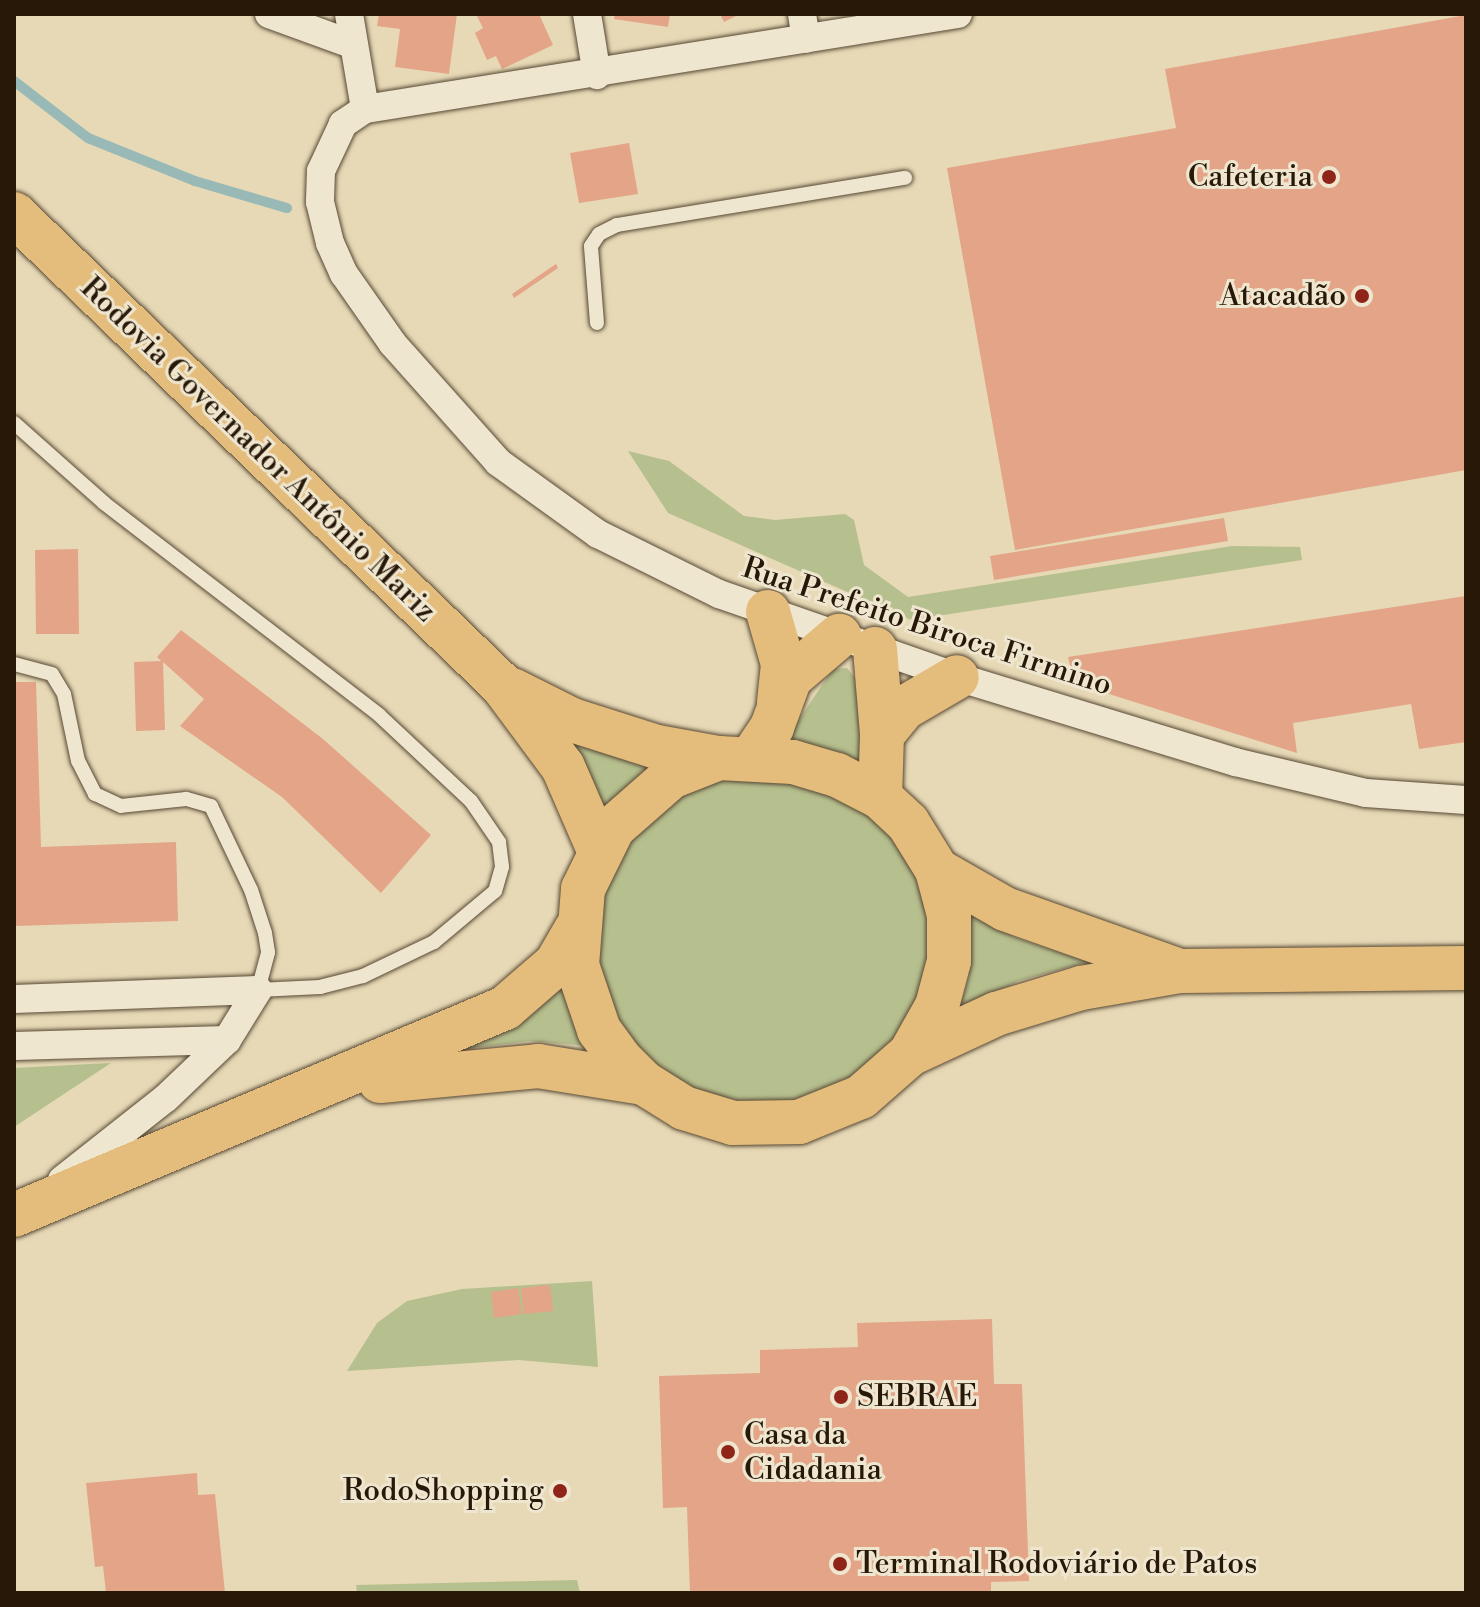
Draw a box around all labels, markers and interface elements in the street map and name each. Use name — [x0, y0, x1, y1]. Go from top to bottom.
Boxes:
place label: Cafeteria — [1188, 159, 1313, 195]
marker: Cafeteria — [1320, 168, 1338, 186]
street label: Rodovia Governador Antônio Mariz — [73, 270, 443, 630]
place label: Atacadão — [1220, 278, 1346, 314]
marker: Atacadão — [1353, 287, 1371, 305]
street label: Rua Prefeito Biroca Firmino — [738, 550, 1116, 704]
place label: SEBRAE — [857, 1379, 978, 1415]
marker: SEBRAE — [832, 1388, 850, 1406]
place label: Casa da Cidadania — [744, 1417, 882, 1488]
marker: Casa da Cidadania — [719, 1443, 737, 1461]
place label: RodoShopping — [343, 1473, 544, 1509]
marker: RodoShopping — [551, 1482, 569, 1500]
place label: Terminal Rodoviário de Patos — [856, 1546, 1257, 1582]
marker: Terminal Rodoviário de Patos — [831, 1555, 849, 1573]

